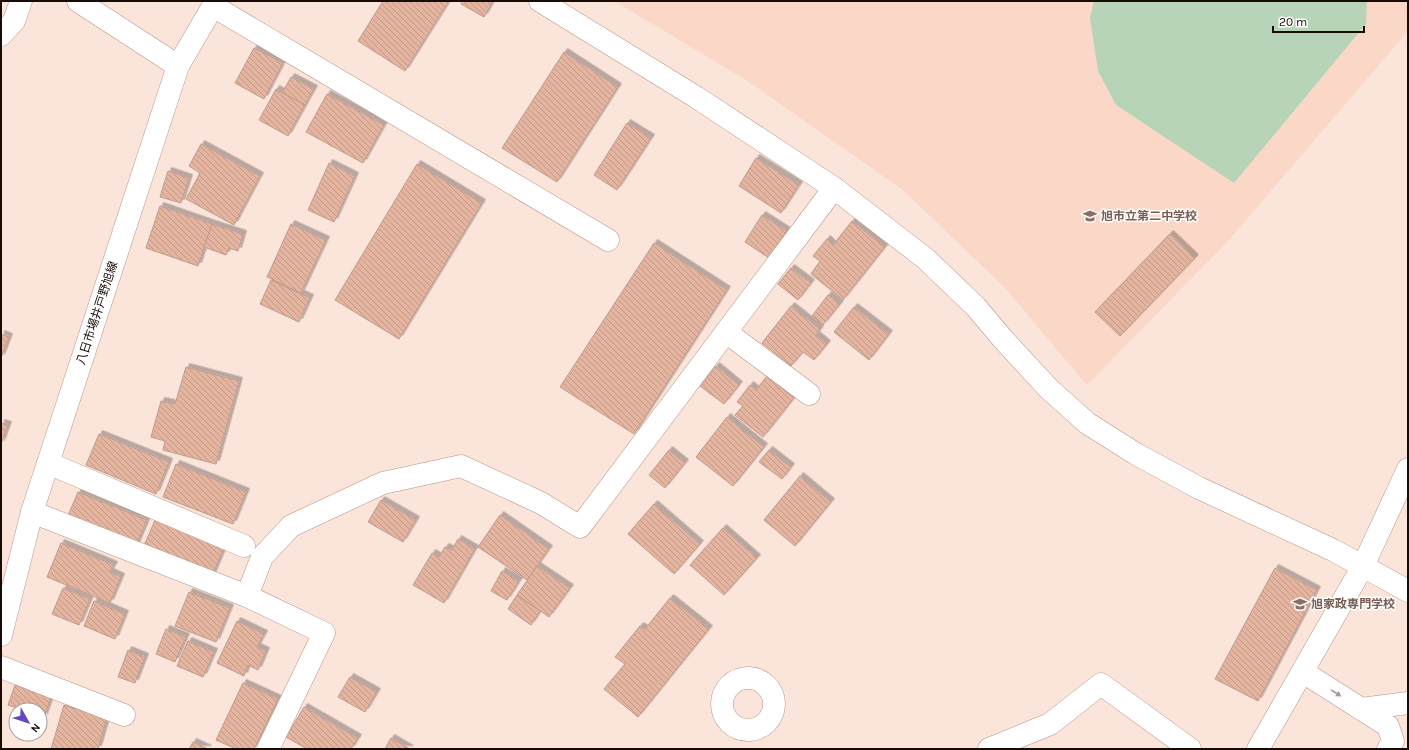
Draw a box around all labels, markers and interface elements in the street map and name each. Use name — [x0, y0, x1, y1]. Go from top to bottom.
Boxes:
scale bar — [1273, 8, 1364, 34]
text: 20 m — [1279, 15, 1307, 29]
school or university icon: 旭市立第二中学校 — [1082, 208, 1098, 224]
place label: 旭市立第二中学校 — [1101, 209, 1197, 223]
street label: 八日市場井戸野旭線 — [74, 259, 120, 367]
school or university icon: 旭家政専門学校 — [1292, 596, 1308, 612]
place label: 旭家政専門学校 — [1311, 597, 1395, 611]
one-way arrow — [1331, 689, 1341, 697]
north arrow — [8, 702, 48, 742]
text: N — [28, 721, 43, 735]

